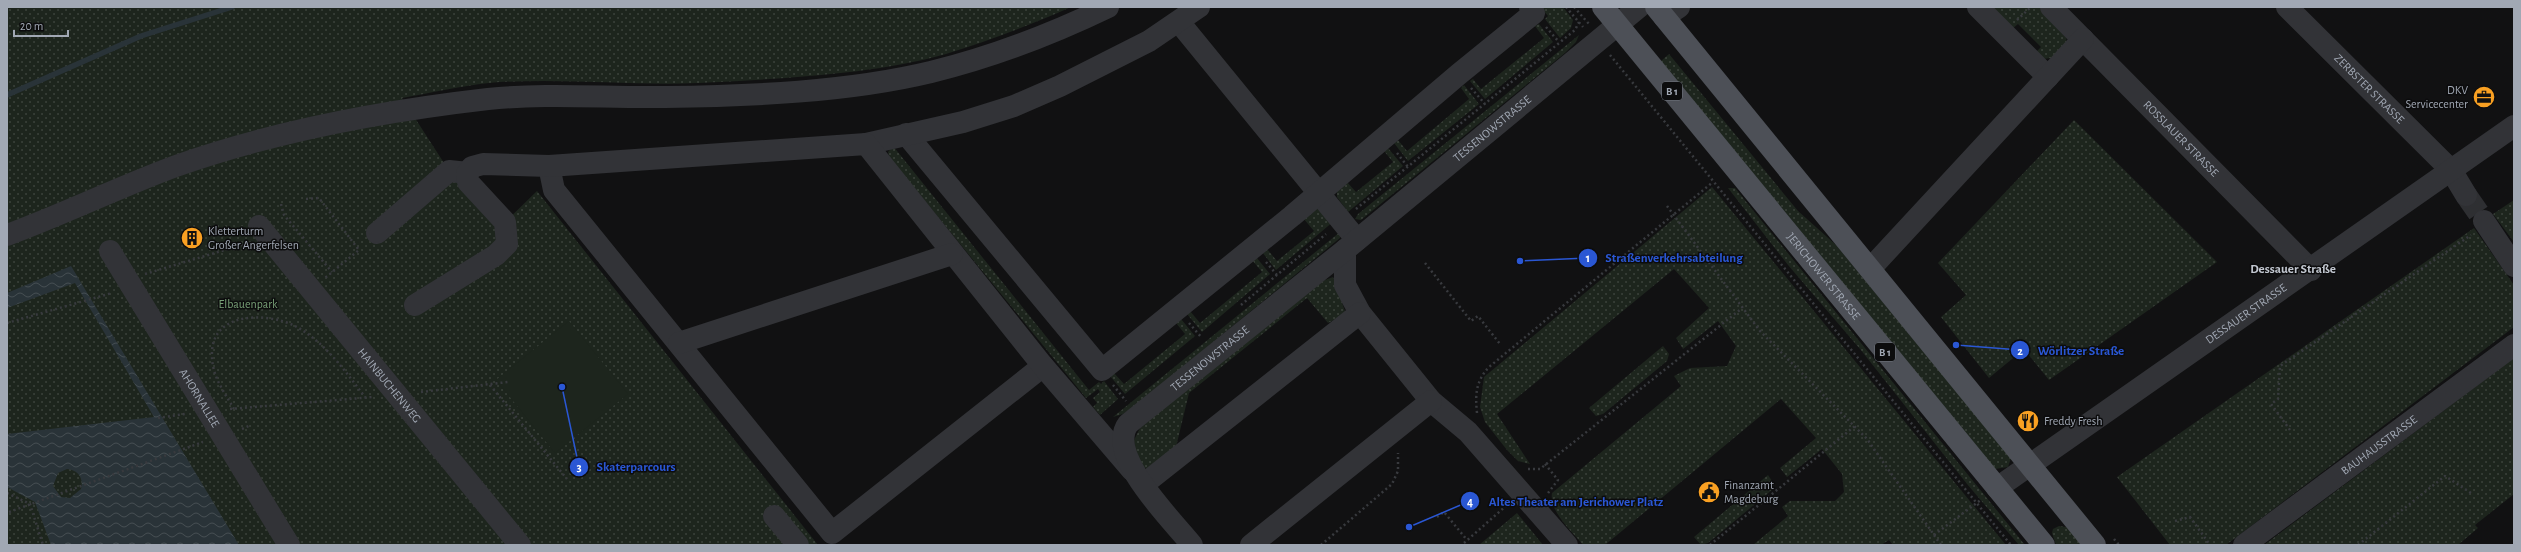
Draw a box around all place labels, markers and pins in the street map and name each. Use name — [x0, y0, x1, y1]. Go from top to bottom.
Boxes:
place label: DKV Servicecenter — [2405, 84, 2468, 110]
office icon: DKV Servicecenter — [2471, 84, 2497, 110]
building icon: Kletterturm Großer Angerfelsen — [179, 225, 205, 251]
place label: Kletterturm Großer Angerfelsen — [208, 225, 299, 251]
callout: Straßenverkehrsabteilung — [1578, 245, 1751, 270]
callout: Wörlitzer Straße — [2010, 338, 2132, 363]
restaurant icon: Freddy Fresh — [2015, 408, 2041, 434]
place label: Freddy Fresh — [2044, 415, 2103, 428]
callout: Skaterparcours — [569, 454, 684, 479]
public building icon: Finanzamt Magdeburg — [1696, 479, 1722, 505]
place label: Finanzamt Magdeburg — [1724, 479, 1779, 505]
callout: Altes Theater am Jerichower Platz — [1460, 489, 1671, 514]

